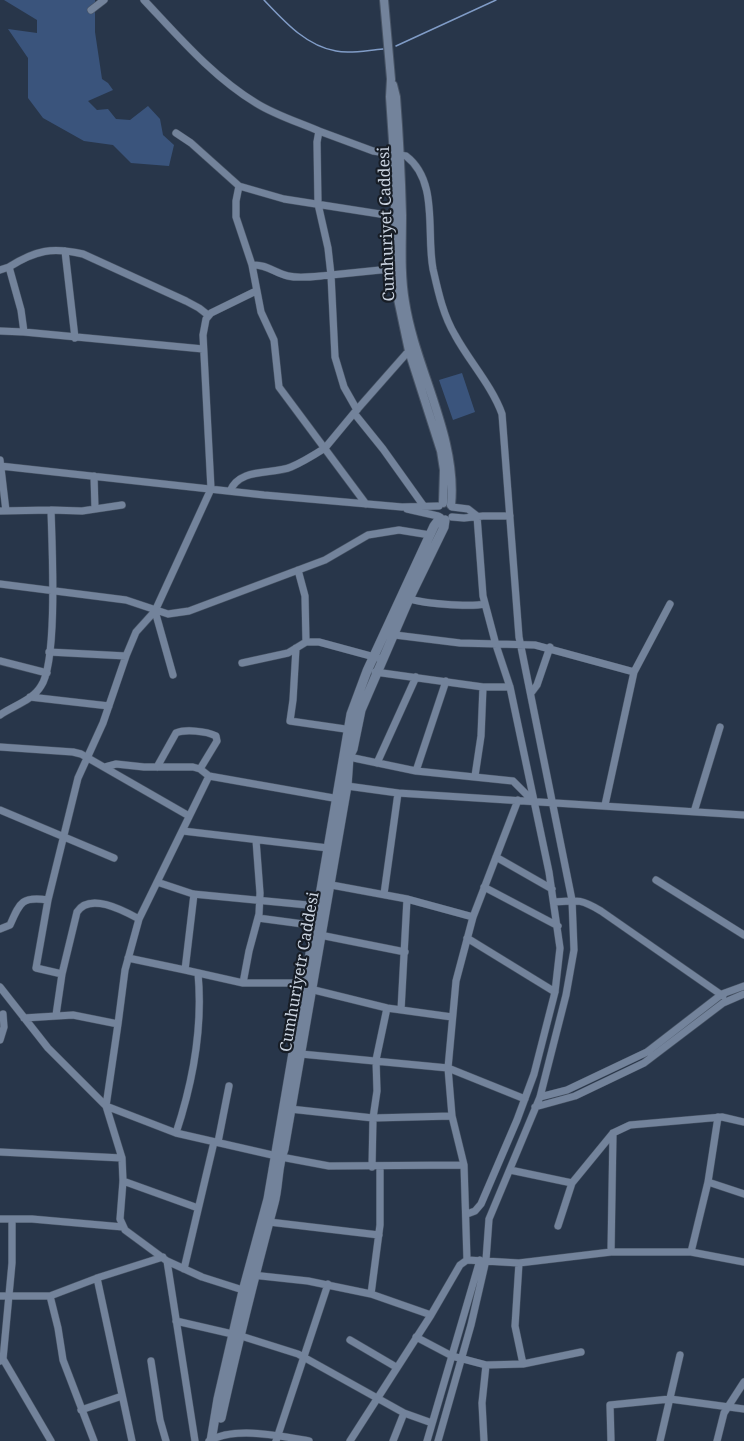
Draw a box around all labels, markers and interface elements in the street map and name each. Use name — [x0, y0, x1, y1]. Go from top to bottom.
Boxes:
street label: Cumhuriyet Caddesi — [375, 146, 399, 302]
street label: Cumhuriyetr Caddesi — [276, 890, 324, 1054]

